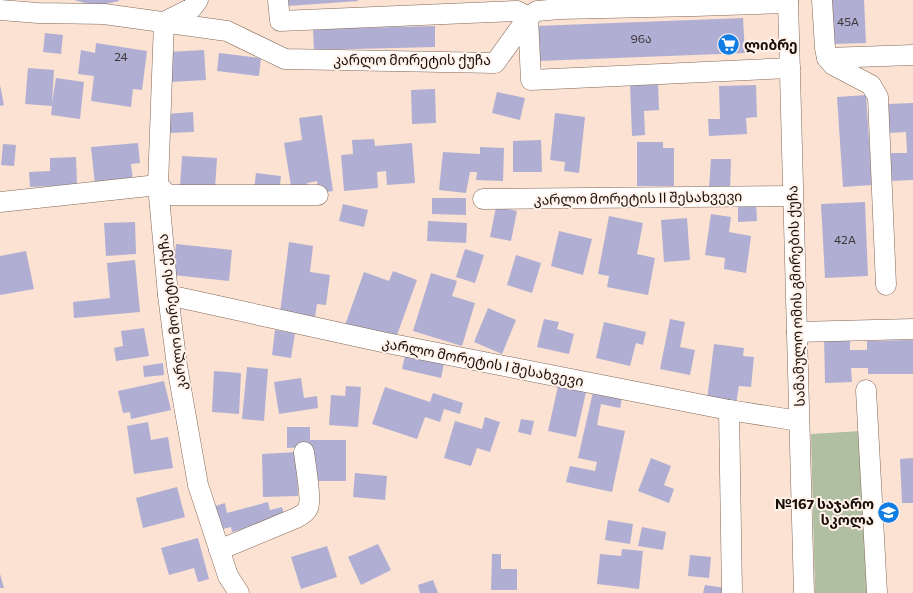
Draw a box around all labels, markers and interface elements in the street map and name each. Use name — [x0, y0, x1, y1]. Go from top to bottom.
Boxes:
house number: 45A — [837, 14, 859, 28]
house number: 96ა — [630, 31, 652, 45]
supermarket icon: ლიბრე — [716, 32, 742, 58]
place label: ლიბრე — [744, 36, 798, 54]
house number: 24 — [114, 49, 128, 63]
street label: კარლო მორეტის ქუჩა — [333, 51, 491, 69]
street label: სამამულო ომის გმირების ქუჩა — [783, 185, 809, 407]
street label: კარლო მორეტის II შესახვევი — [534, 187, 742, 209]
house number: 42A — [834, 232, 856, 246]
street label: კარლო მორეტის ქუჩა — [153, 233, 191, 391]
street label: კარლო მორეტის I შესახვევი — [381, 334, 585, 390]
place label: №167 საჯარო სკოლა — [775, 495, 874, 529]
school or university icon: №167 საჯარო სკოლა — [876, 499, 902, 525]

